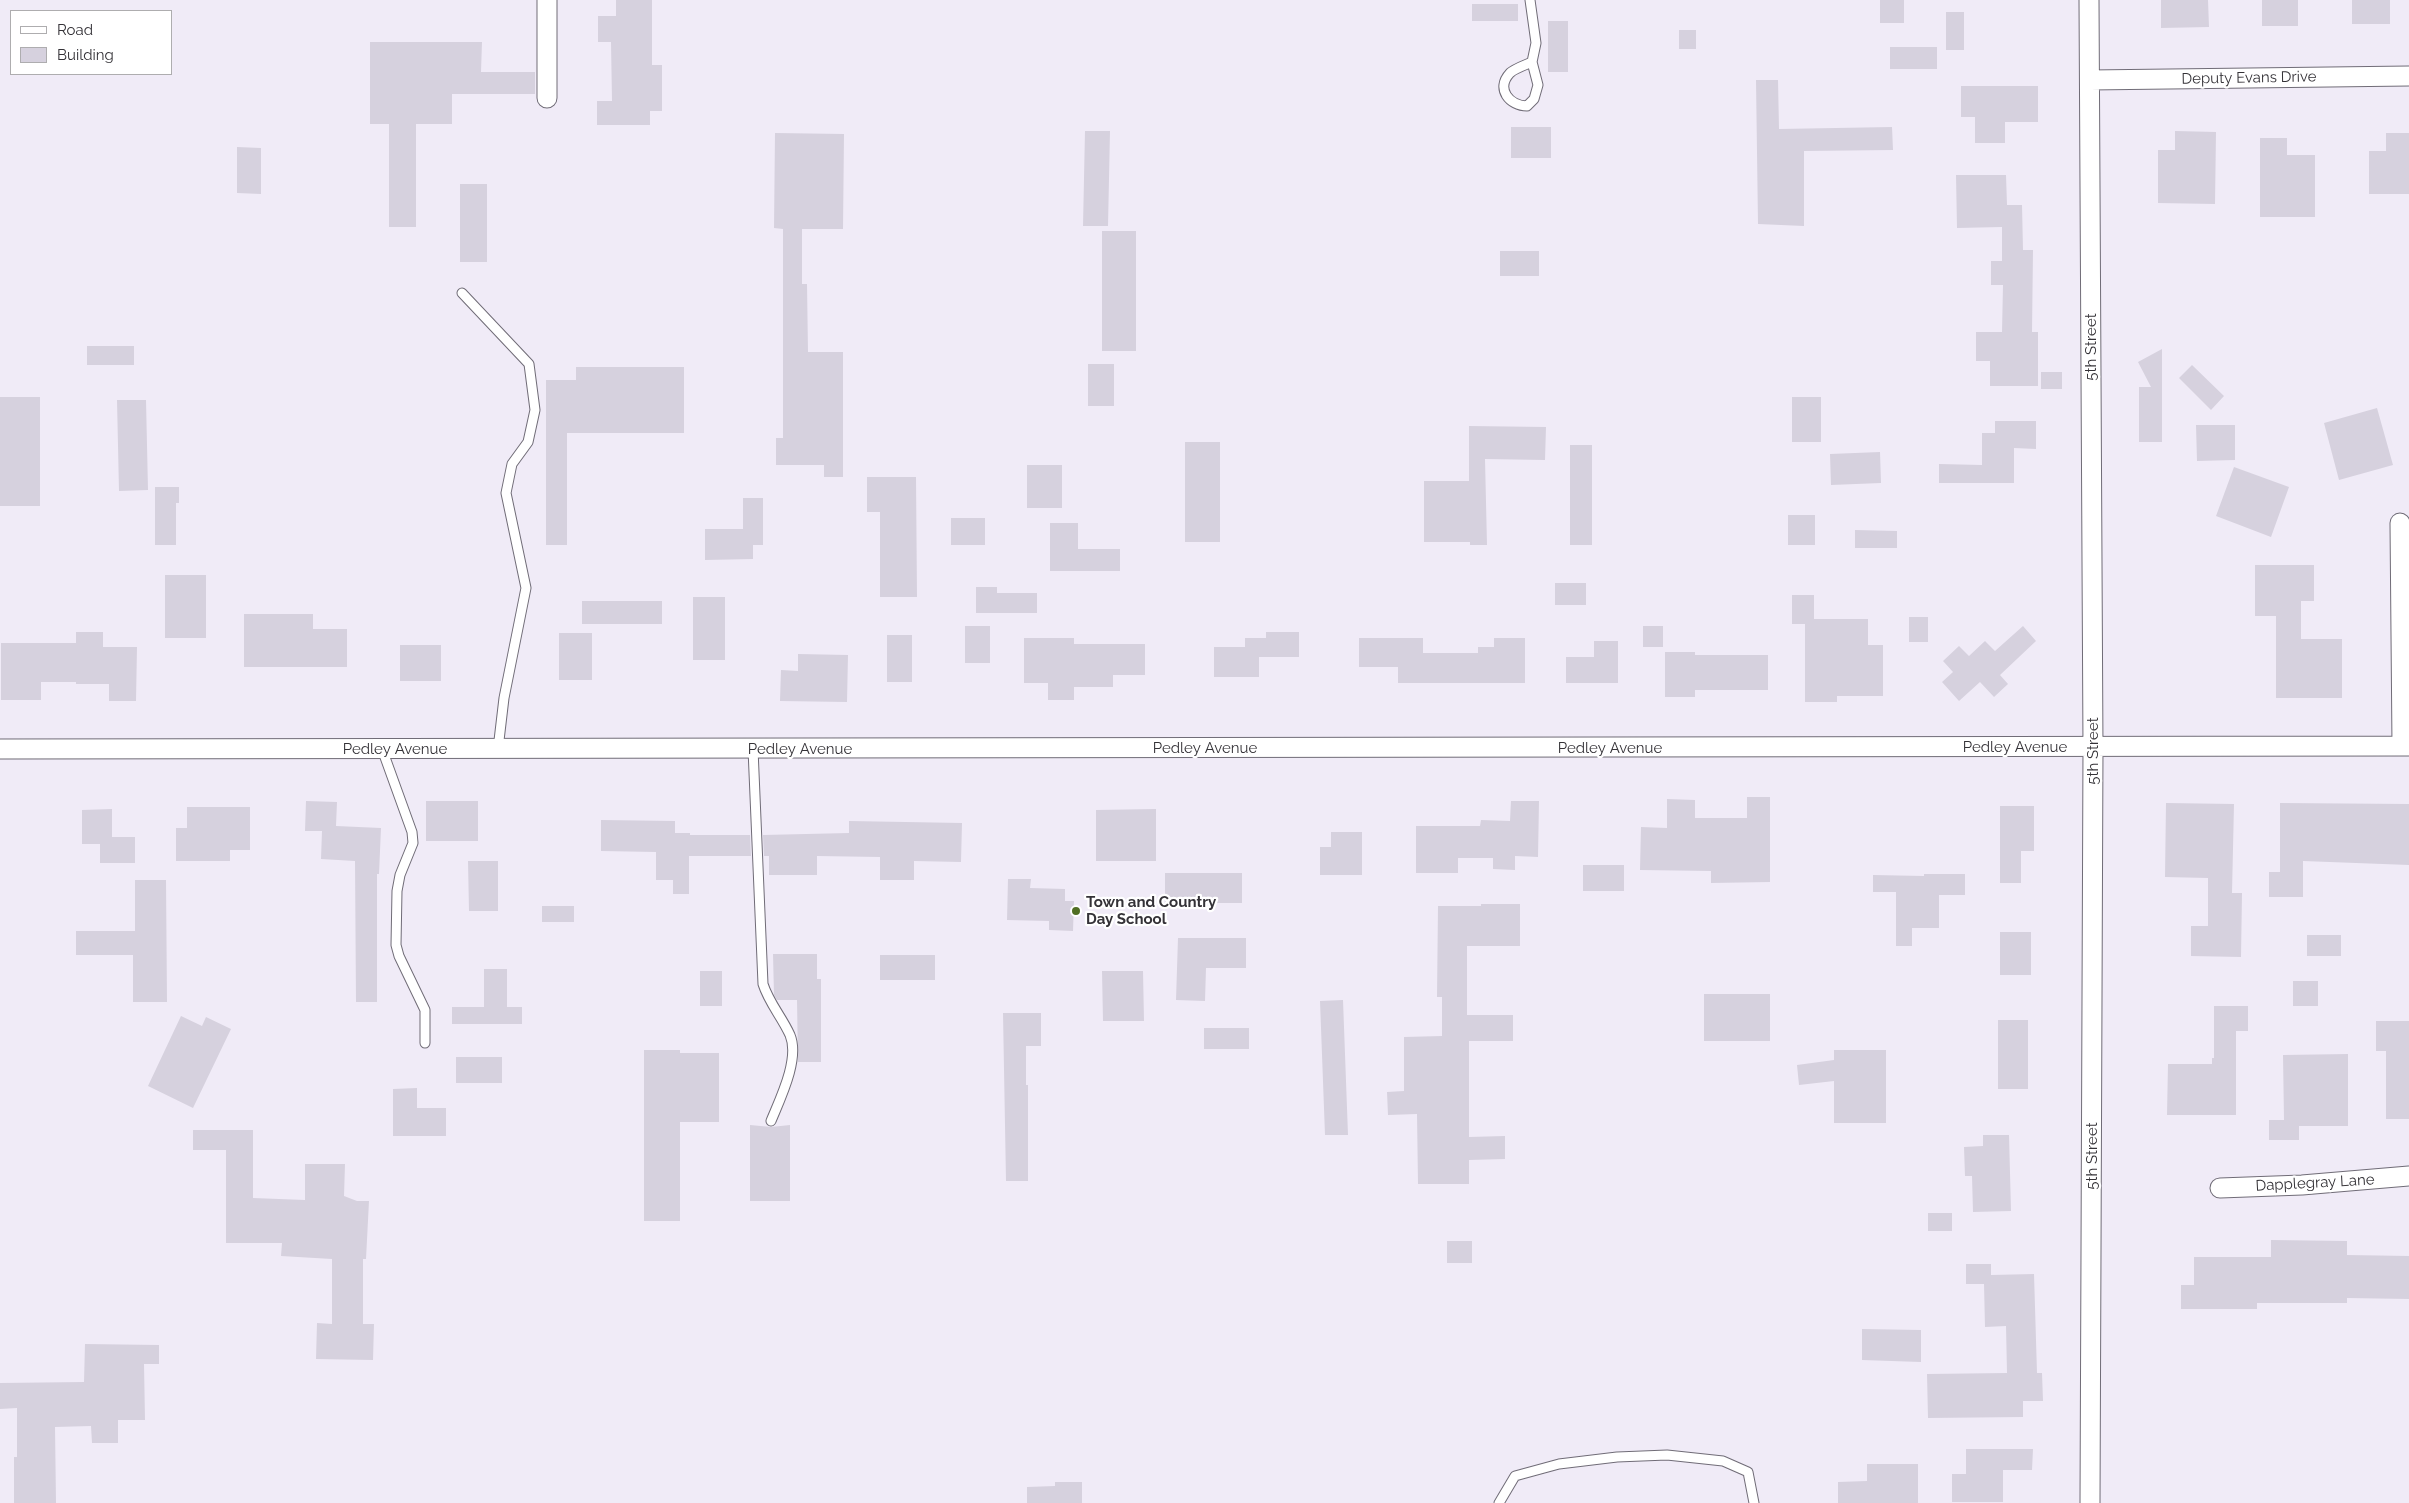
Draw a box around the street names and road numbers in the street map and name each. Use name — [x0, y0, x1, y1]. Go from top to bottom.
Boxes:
street label: Deputy Evans Drive — [2181, 68, 2317, 88]
street label: 5th Street — [2082, 313, 2100, 381]
street label: 5th Street — [2084, 717, 2102, 785]
street label: Pedley Avenue — [1963, 738, 2067, 756]
street label: Pedley Avenue — [1153, 739, 1257, 757]
street label: Pedley Avenue — [1558, 739, 1662, 757]
street label: Pedley Avenue — [343, 740, 447, 758]
street label: Pedley Avenue — [748, 740, 852, 758]
street label: 5th Street — [2083, 1122, 2101, 1190]
street label: Dapplegray Lane — [2255, 1171, 2375, 1195]

